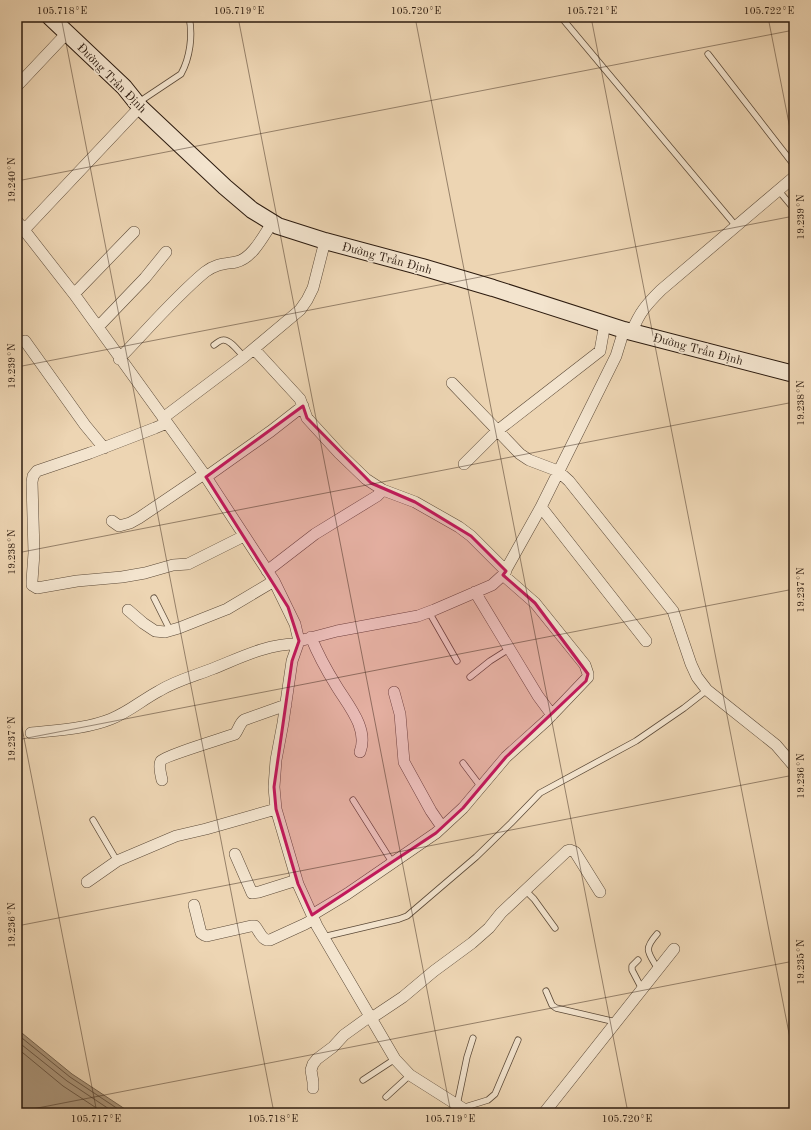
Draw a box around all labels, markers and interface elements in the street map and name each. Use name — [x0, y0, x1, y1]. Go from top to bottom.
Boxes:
text: 105.718°E — [37, 6, 87, 16]
text: 105.719°E — [214, 6, 264, 16]
text: 105.720°E — [391, 6, 441, 16]
text: 105.721°E — [567, 6, 617, 16]
text: 105.722°E — [744, 6, 794, 16]
street label: Đường Trần Định — [74, 40, 150, 116]
text: 19.240°N — [7, 157, 17, 203]
text: 19.239°N — [796, 194, 806, 240]
street label: Đường Trần Định — [340, 239, 434, 277]
street label: Đường Trần Định — [651, 330, 745, 368]
text: 19.239°N — [7, 343, 17, 389]
text: 19.238°N — [796, 380, 806, 426]
text: 19.238°N — [7, 529, 17, 575]
text: 19.237°N — [796, 567, 806, 613]
text: 19.237°N — [7, 716, 17, 762]
text: 19.236°N — [796, 753, 806, 799]
text: 19.236°N — [7, 902, 17, 948]
text: 19.235°N — [796, 939, 806, 985]
text: 105.717°E — [71, 1114, 121, 1124]
text: 105.718°E — [248, 1114, 298, 1124]
text: 105.719°E — [425, 1114, 475, 1124]
text: 105.720°E — [602, 1114, 652, 1124]

